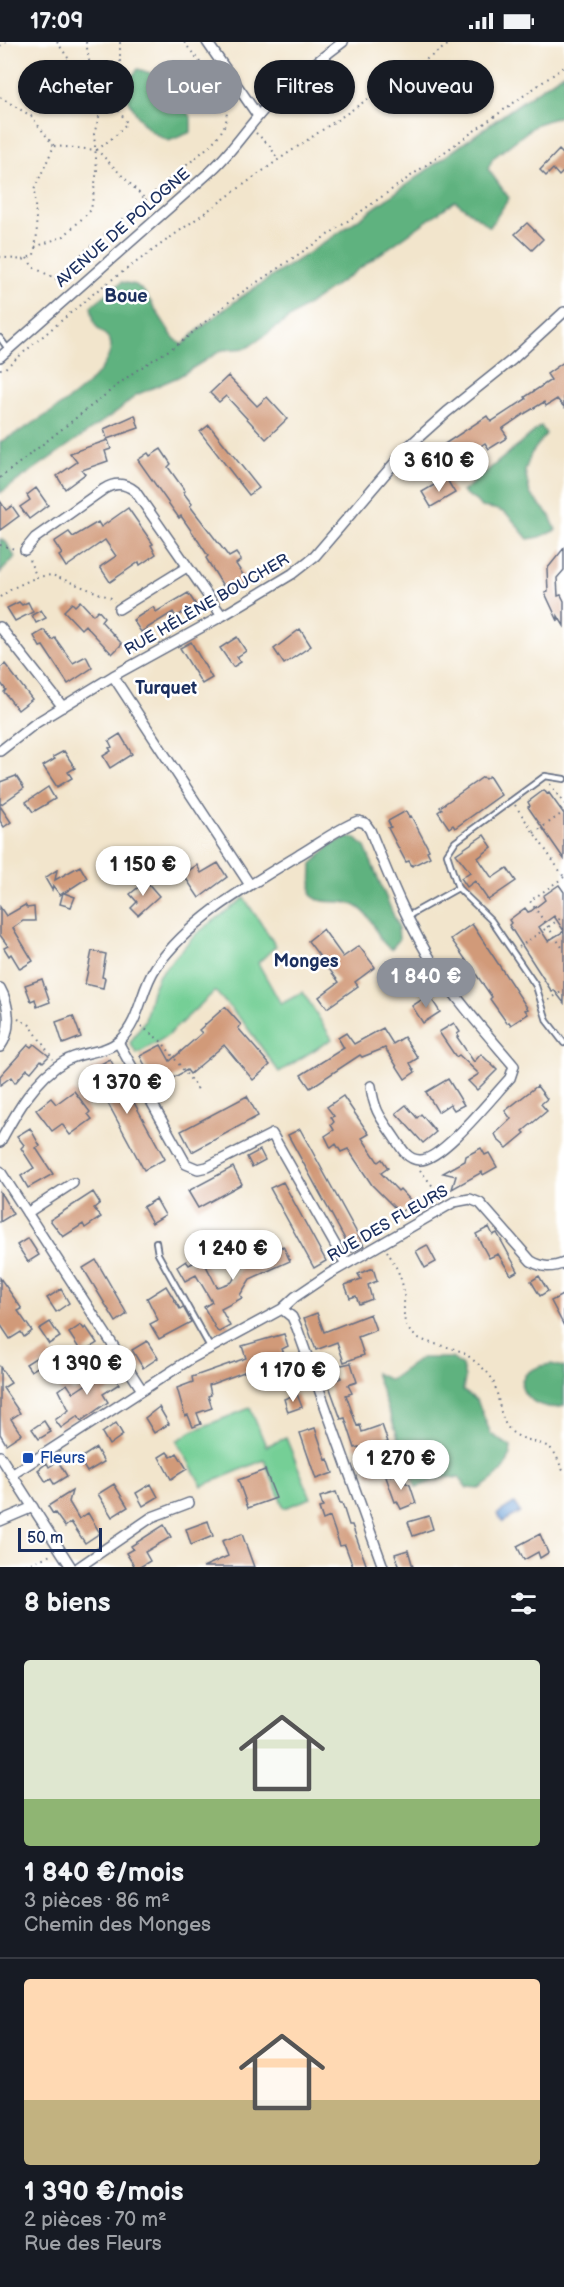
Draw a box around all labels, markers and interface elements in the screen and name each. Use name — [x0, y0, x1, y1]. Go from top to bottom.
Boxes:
text: 17:09 — [30, 8, 83, 35]
chip: Acheter — [18, 60, 134, 114]
chip: Louer — [146, 60, 242, 114]
chip: Filtres — [254, 60, 355, 114]
chip: Nouveau — [367, 60, 494, 114]
street label: AVENUE DE POLOGNE — [52, 165, 194, 291]
district label: Boue — [104, 286, 148, 307]
pin: 3 610 € — [384, 442, 494, 493]
text: 3 610 € — [404, 449, 474, 473]
street label: RUE HÉLÈNE BOUCHER — [120, 548, 293, 660]
district label: Turquet — [135, 678, 197, 699]
pin: 1 150 € — [88, 846, 198, 897]
text: 1 150 € — [110, 853, 176, 877]
district label: Monges — [273, 951, 339, 972]
pin: 1 840 € — [371, 958, 481, 1009]
text: 1 840 € — [391, 965, 461, 989]
pin: 1 370 € — [72, 1064, 182, 1115]
text: 1 370 € — [92, 1071, 162, 1095]
street label: RUE DES FLEURS — [324, 1182, 452, 1266]
pin: 1 240 € — [178, 1230, 288, 1281]
text: 1 240 € — [198, 1237, 268, 1261]
pin: 1 390 € — [32, 1345, 142, 1396]
text: 1 390 € — [52, 1352, 122, 1376]
pin: 1 170 € — [238, 1352, 348, 1403]
text: 1 170 € — [260, 1359, 326, 1383]
pin: 1 270 € — [346, 1440, 456, 1491]
text: 1 270 € — [366, 1447, 436, 1471]
place label: Fleurs — [40, 1449, 85, 1468]
marker: Fleurs — [21, 1451, 35, 1465]
scale bar — [18, 1525, 102, 1552]
text: 50 m — [27, 1529, 63, 1548]
icon: filters — [507, 1587, 540, 1620]
text: 8 biens — [24, 1588, 111, 1619]
icon: home — [228, 1699, 336, 1807]
text: 1 840 €/mois — [24, 1858, 184, 1889]
text: 3 pièces · 86 m² — [24, 1889, 170, 1913]
text: Chemin des Monges — [24, 1913, 211, 1937]
icon: home — [228, 2018, 336, 2126]
text: 1 390 €/mois — [24, 2177, 184, 2208]
text: 2 pièces · 70 m² — [24, 2208, 167, 2232]
text: Rue des Fleurs — [24, 2232, 162, 2256]

